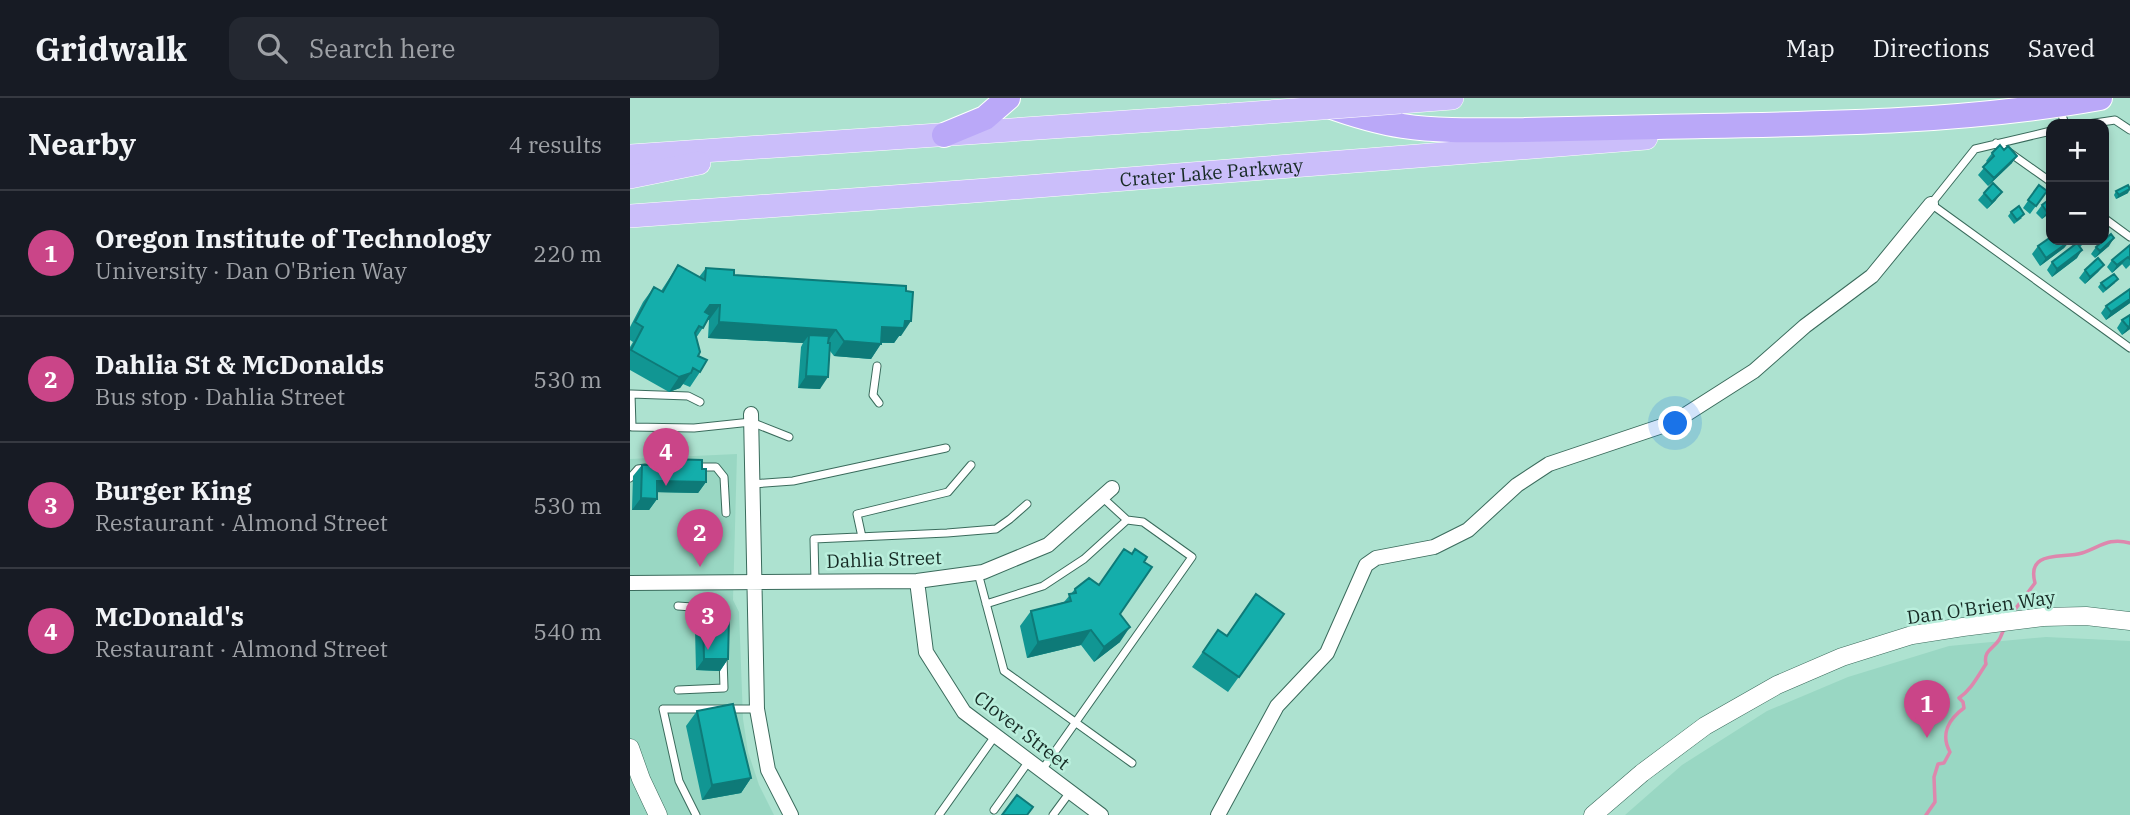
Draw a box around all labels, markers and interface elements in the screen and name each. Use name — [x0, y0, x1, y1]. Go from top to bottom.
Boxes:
search box — [229, 17, 719, 80]
text: Gridwalk — [35, 27, 187, 70]
icon: search — [253, 29, 291, 67]
text: Search here — [309, 31, 455, 65]
text: Map — [1786, 32, 1835, 64]
text: Directions — [1873, 32, 1990, 64]
text: Saved — [2028, 32, 2095, 64]
map controls — [2046, 119, 2109, 245]
button: + — [2046, 119, 2109, 182]
text: Nearby — [28, 124, 136, 163]
text: 4 results — [509, 129, 602, 159]
street label: Crater Lake Parkway — [1119, 153, 1305, 191]
button: − — [2046, 182, 2109, 245]
text: Oregon Institute of Technology — [95, 221, 491, 255]
text: 1 — [44, 238, 58, 268]
text: 220 m — [533, 238, 602, 268]
text: University · Dan O'Brien Way — [95, 255, 407, 285]
text: Dahlia St & McDonalds — [95, 347, 384, 381]
text: 2 — [44, 364, 58, 394]
text: 530 m — [533, 364, 602, 394]
text: Bus stop · Dahlia Street — [95, 381, 345, 411]
your location — [1658, 406, 1692, 440]
pin: 4 — [643, 428, 689, 486]
text: Burger King — [95, 473, 252, 507]
text: 3 — [44, 490, 58, 520]
text: 530 m — [533, 490, 602, 520]
text: Restaurant · Almond Street — [95, 507, 388, 537]
pin: 2 — [677, 509, 723, 567]
street label: Dahlia Street — [826, 545, 942, 573]
street label: Dan O'Brien Way — [1905, 585, 2058, 629]
pin: 3 — [685, 592, 731, 650]
text: McDonald's — [95, 599, 244, 633]
text: 4 — [44, 616, 58, 646]
text: 540 m — [533, 616, 602, 646]
text: Restaurant · Almond Street — [95, 633, 388, 663]
pin: 1 — [1904, 680, 1950, 738]
street label: Clover Street — [969, 685, 1075, 775]

